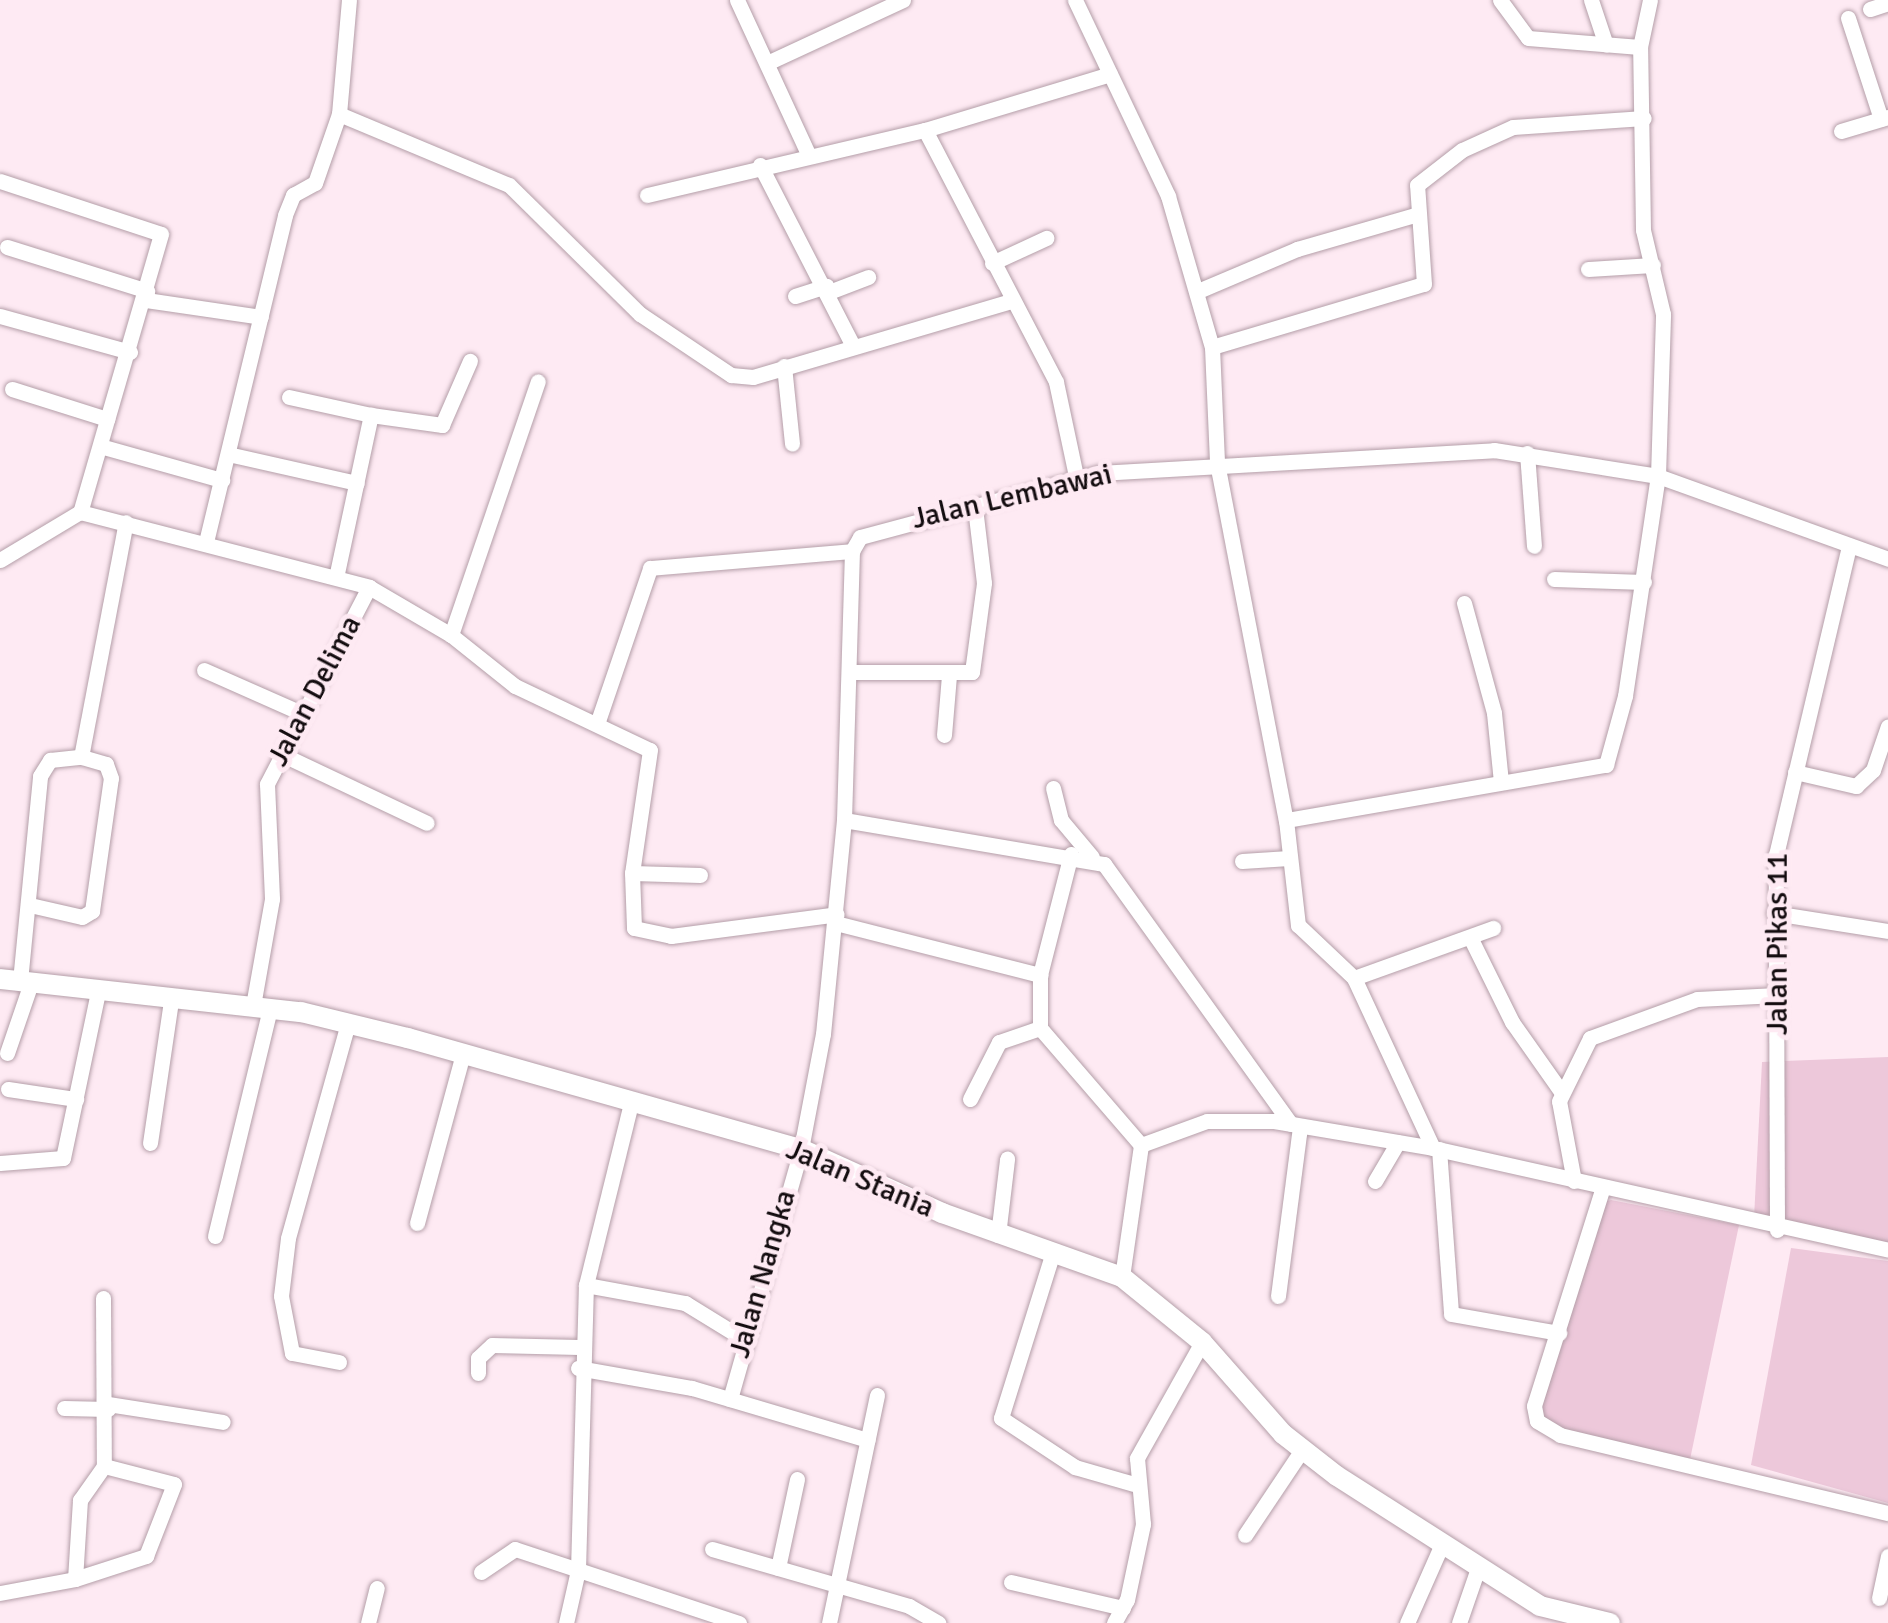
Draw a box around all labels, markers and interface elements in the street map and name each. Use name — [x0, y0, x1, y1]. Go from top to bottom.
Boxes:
street label: Jalan Lembawai — [908, 456, 1116, 538]
street label: Jalan Delima — [260, 610, 370, 772]
street label: Jalan Pikas 11 — [1760, 853, 1796, 1035]
street label: Jalan Stania — [781, 1132, 939, 1226]
street label: Jalan Nangka — [722, 1186, 804, 1362]

